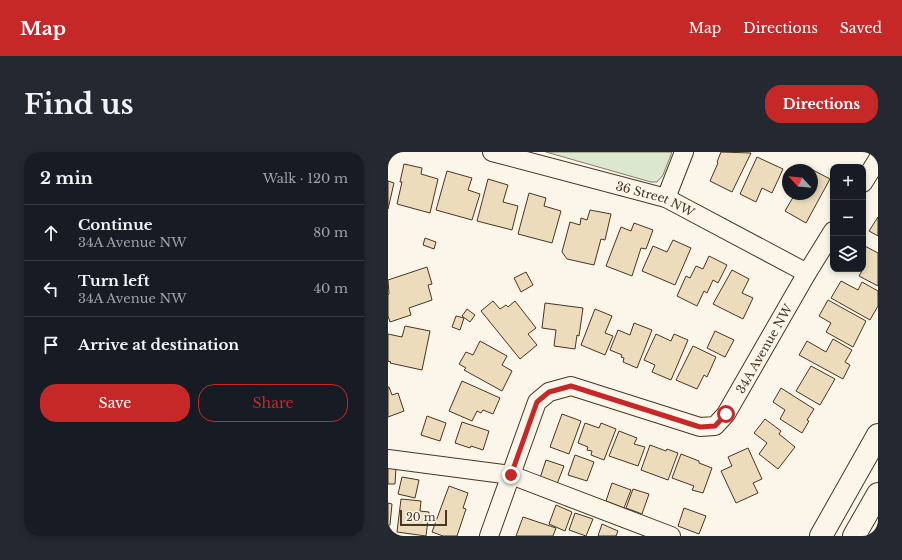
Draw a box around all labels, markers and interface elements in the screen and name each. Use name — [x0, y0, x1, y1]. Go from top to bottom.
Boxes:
text: Map — [20, 17, 66, 40]
text: Map — [689, 19, 721, 37]
text: Directions — [743, 19, 818, 37]
text: Saved — [840, 19, 882, 37]
button: Directions — [765, 85, 878, 123]
text: Find us — [24, 87, 134, 122]
north arrow — [782, 164, 818, 200]
map controls — [830, 164, 866, 272]
button: + — [830, 164, 866, 200]
text: 2 min — [40, 168, 93, 189]
text: Walk · 120 m — [263, 170, 348, 187]
street label: 36 Street NW — [614, 178, 698, 220]
button: − — [830, 200, 866, 236]
text: Continue — [78, 215, 153, 234]
icon: ahead — [40, 222, 62, 244]
text: 80 m — [313, 224, 348, 241]
text: 34A Avenue NW — [78, 234, 187, 251]
button: layers — [830, 236, 866, 272]
text: Turn left — [78, 271, 149, 290]
icon: left — [40, 278, 62, 300]
text: 40 m — [313, 280, 348, 297]
text: 34A Avenue NW — [78, 290, 187, 307]
street label: 34A Avenue NW — [732, 300, 796, 396]
icon: arrive — [40, 334, 62, 356]
text: Arrive at destination — [78, 335, 239, 354]
button: Save — [40, 384, 190, 422]
button: Share — [198, 384, 348, 422]
route start — [717, 405, 735, 423]
route end — [502, 466, 520, 484]
scale bar — [400, 508, 447, 527]
text: 20 m — [406, 510, 436, 524]

